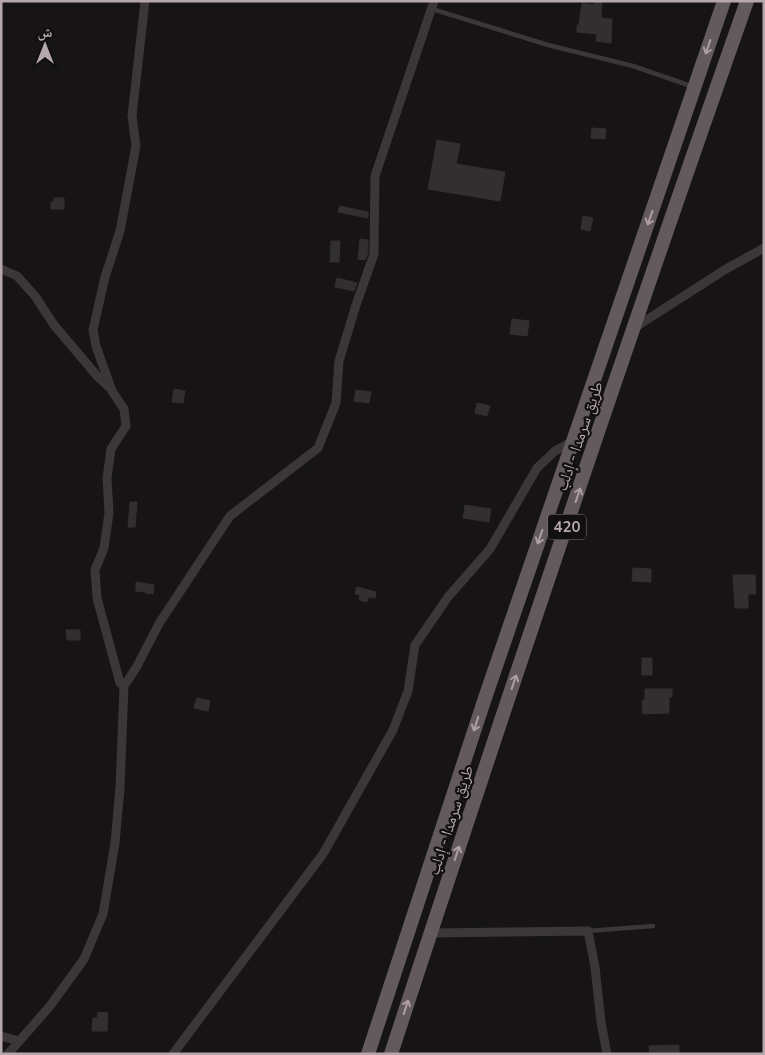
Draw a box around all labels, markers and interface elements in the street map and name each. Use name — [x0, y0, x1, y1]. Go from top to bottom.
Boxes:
north arrow — [20, 20, 70, 70]
text: ش — [38, 23, 53, 42]
one-way arrow — [703, 39, 712, 55]
one-way arrow — [644, 209, 654, 225]
street label: طريق سرمدا - إدلب — [551, 379, 609, 494]
one-way arrow — [574, 488, 583, 504]
road number: 420 — [548, 514, 586, 540]
one-way arrow — [535, 529, 544, 544]
one-way arrow — [510, 675, 519, 691]
one-way arrow — [471, 716, 481, 732]
street label: طريق سرمدا - إدلب — [423, 762, 479, 878]
one-way arrow — [453, 846, 462, 861]
one-way arrow — [402, 1000, 411, 1016]

